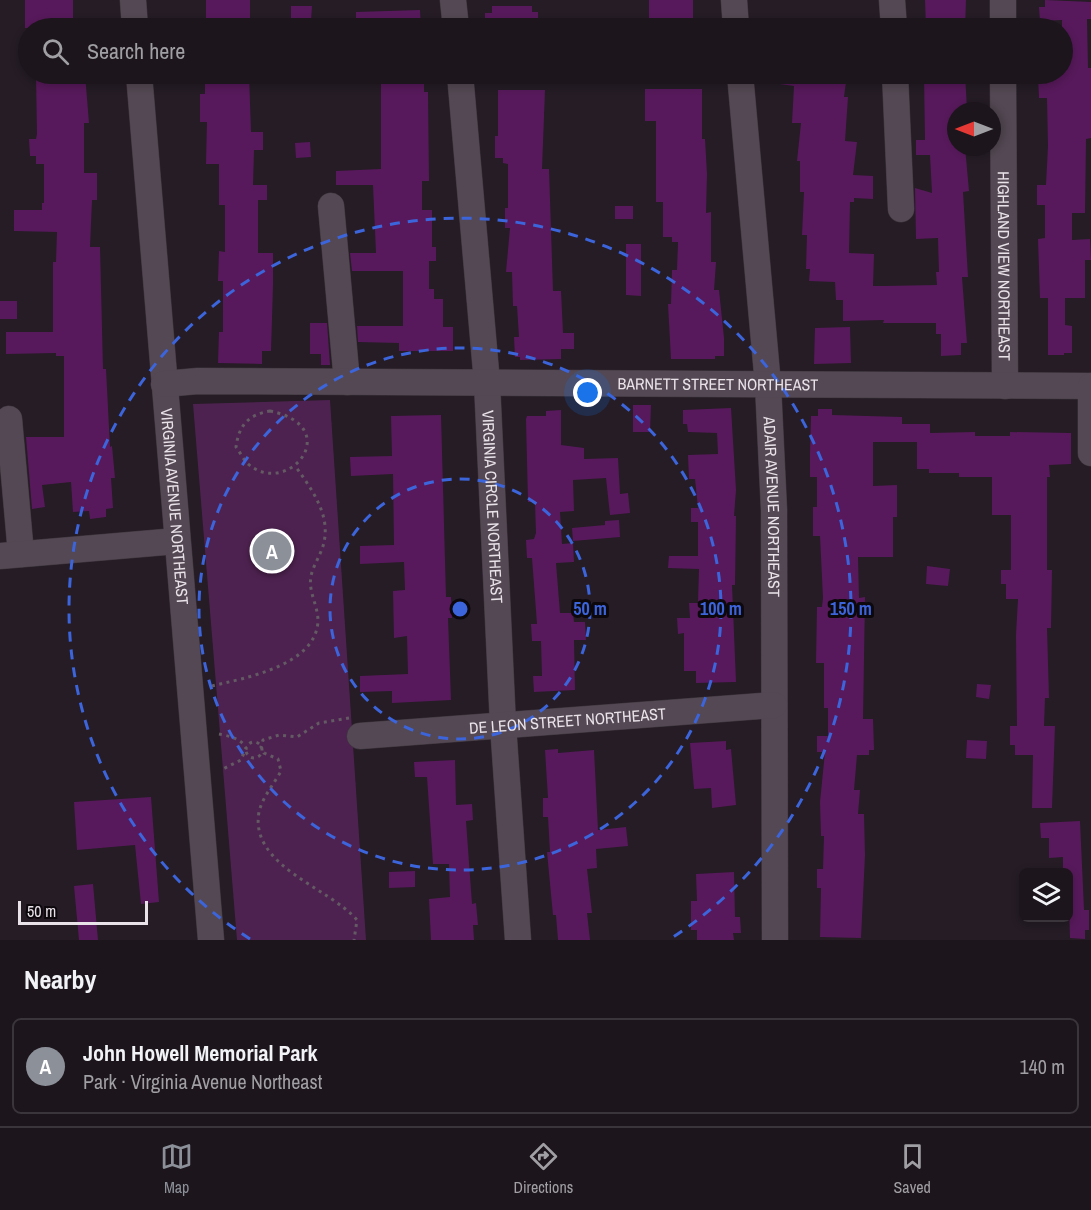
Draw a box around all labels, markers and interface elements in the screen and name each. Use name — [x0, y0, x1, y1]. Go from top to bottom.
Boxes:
search box — [18, 18, 1073, 84]
icon: search — [39, 35, 72, 68]
text: Search here — [87, 36, 185, 66]
north arrow — [947, 102, 1001, 156]
street label: HIGHLAND VIEW NORTHEAST — [993, 171, 1016, 361]
street label: BARNETT STREET NORTHEAST — [617, 372, 818, 395]
your location — [573, 378, 602, 407]
street label: VIRGINIA AVENUE NORTHEAST — [156, 407, 194, 606]
street label: VIRGINIA CIRCLE NORTHEAST — [477, 410, 508, 604]
street label: ADAIR AVENUE NORTHEAST — [758, 415, 785, 597]
pin: A — [252, 528, 292, 574]
text: 50 m — [573, 596, 607, 621]
text: 100 m — [700, 596, 742, 621]
text: 150 m — [830, 596, 872, 621]
centre of rings — [450, 599, 470, 619]
street label: DE LEON STREET NORTHEAST — [468, 702, 667, 739]
map controls — [1019, 868, 1073, 922]
button: layers — [1019, 868, 1073, 922]
scale bar — [18, 898, 148, 926]
text: 50 m — [27, 900, 56, 922]
text: Nearby — [24, 962, 96, 997]
text: John Howell Memorial Park — [83, 1038, 318, 1068]
text: A — [40, 1053, 51, 1080]
text: 140 m — [1019, 1053, 1065, 1080]
text: Park · Virginia Avenue Northeast — [83, 1068, 322, 1095]
tab: Map — [160, 1140, 193, 1198]
tab: Directions — [513, 1140, 573, 1198]
tab: Saved — [894, 1140, 931, 1198]

